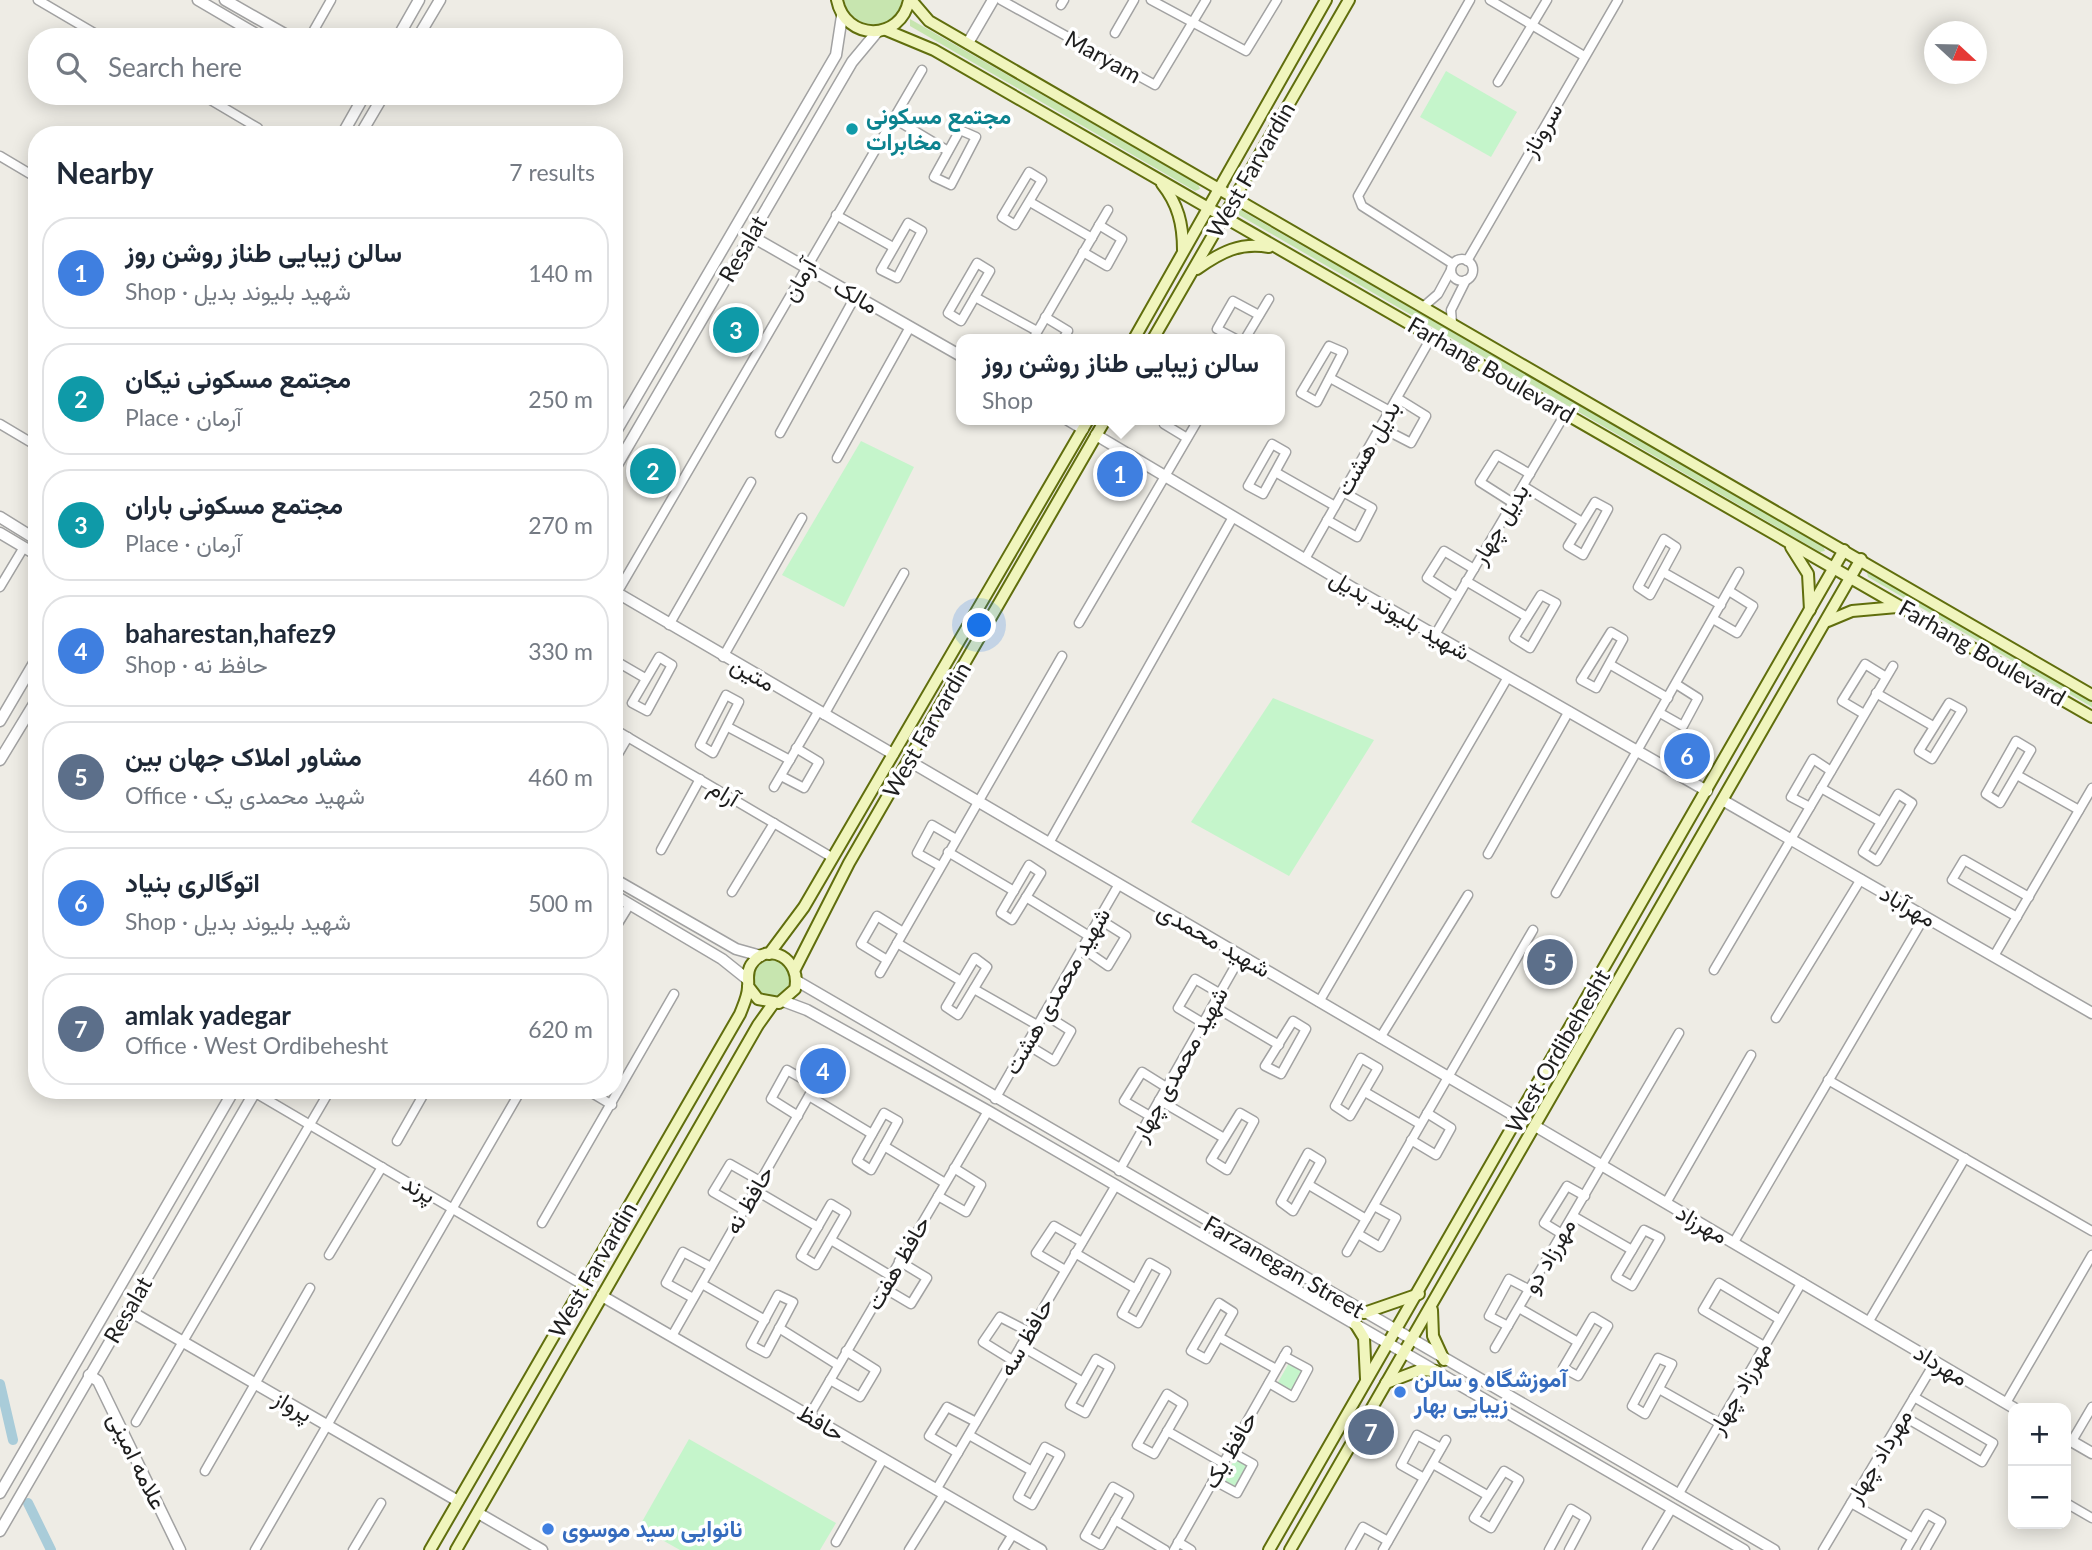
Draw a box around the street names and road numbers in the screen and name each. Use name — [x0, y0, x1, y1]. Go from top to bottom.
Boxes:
street label: Maryam — [1060, 24, 1146, 88]
street label: West Farvardin — [1200, 97, 1300, 242]
street label: سروناز — [1514, 98, 1569, 163]
street label: Resalat — [712, 210, 773, 287]
street label: آرمان — [775, 251, 824, 307]
street label: مالک — [829, 271, 884, 319]
street label: Farhang Boulevard — [1403, 310, 1580, 428]
street label: بدیل هشت — [1329, 395, 1406, 500]
street label: بدیل چهار — [1464, 478, 1537, 571]
street label: شهید بلیوند بدیل — [1325, 563, 1475, 667]
street label: Farhang Boulevard — [1894, 593, 2071, 711]
street label: متین — [726, 649, 781, 698]
street label: West Farvardin — [876, 657, 976, 802]
street label: آرام — [703, 772, 746, 815]
street label: مهرآباد — [1874, 878, 1942, 934]
street label: شهید محمدی — [1152, 896, 1276, 984]
street label: شهید محمدی هشت — [997, 902, 1117, 1080]
street label: West Ordibehesht — [1499, 963, 1616, 1137]
street label: شهید محمدی چهار — [1125, 981, 1236, 1148]
street label: حافظ نه — [718, 1161, 779, 1238]
street label: پرند — [396, 1167, 441, 1211]
street label: West Farvardin — [542, 1197, 642, 1342]
street label: مهرزاد — [1671, 1197, 1733, 1251]
street label: Farzanegan Street — [1199, 1209, 1370, 1324]
street label: حافظ هفت — [859, 1210, 935, 1315]
street label: مهرزاد دو — [1516, 1213, 1582, 1299]
street label: Resalat — [97, 1271, 158, 1348]
street label: حافظ سه — [992, 1292, 1059, 1381]
street label: مهرزاد چهار — [1701, 1337, 1779, 1441]
street label: مهرداد — [1908, 1337, 1974, 1393]
street label: پرواز — [267, 1383, 318, 1430]
street label: حافظ — [793, 1398, 850, 1447]
street label: مهرداد چهار — [1839, 1403, 1920, 1510]
street label: حافظ یک — [1196, 1406, 1262, 1493]
street label: علامه امینی — [101, 1407, 173, 1514]

